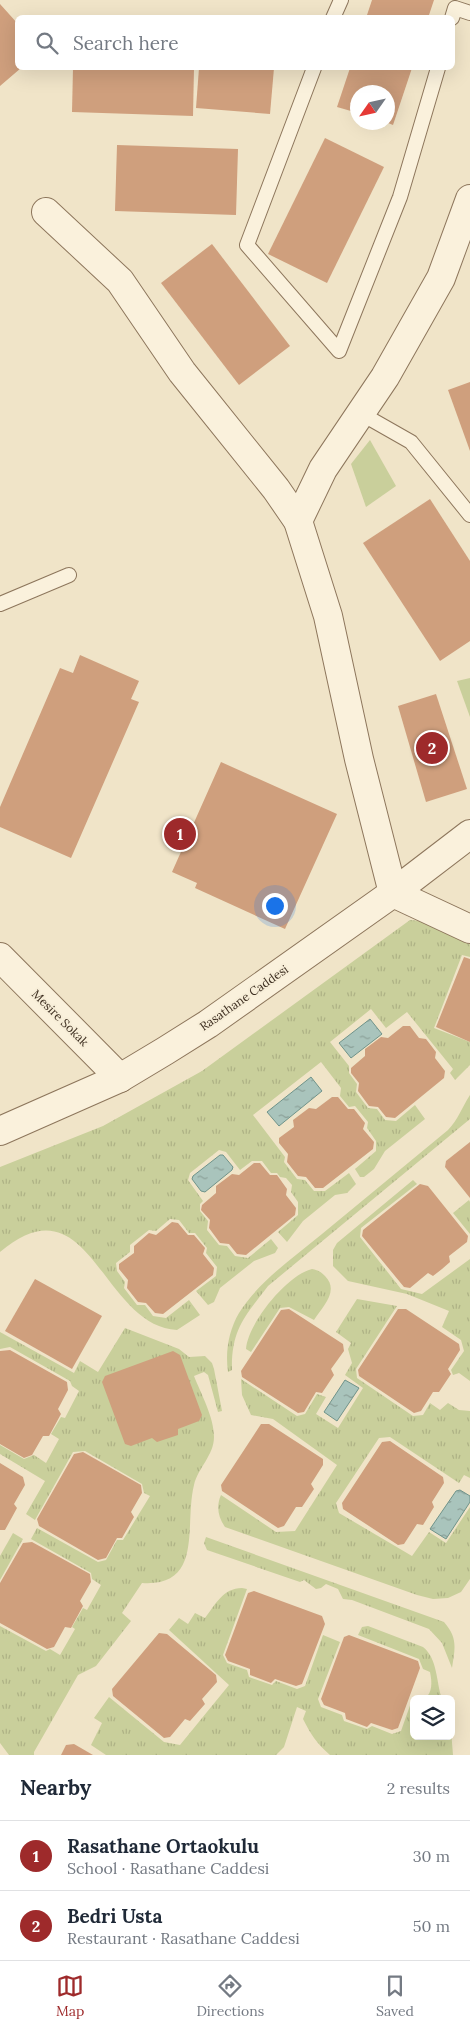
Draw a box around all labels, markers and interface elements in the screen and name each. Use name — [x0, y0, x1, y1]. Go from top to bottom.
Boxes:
search box — [15, 15, 455, 70]
icon: search — [33, 29, 61, 57]
text: Search here — [73, 31, 179, 55]
north arrow — [350, 85, 395, 130]
pin: 2 — [416, 729, 448, 767]
pin: 1 — [164, 815, 196, 853]
your location — [262, 893, 288, 919]
street label: Rasathane Caddesi — [197, 961, 291, 1034]
street label: Mesire Sokak — [29, 986, 92, 1050]
map controls — [410, 1695, 455, 1740]
button: layers — [410, 1695, 455, 1740]
text: Nearby — [20, 1774, 91, 1801]
text: 2 results — [387, 1778, 450, 1798]
text: Rasathane Ortaokulu — [67, 1834, 259, 1858]
text: 1 — [33, 1846, 39, 1866]
text: 30 m — [413, 1846, 450, 1866]
text: School · Rasathane Caddesi — [67, 1858, 269, 1878]
text: Bedri Usta — [67, 1904, 162, 1928]
text: 2 — [32, 1916, 40, 1936]
text: 50 m — [413, 1916, 450, 1936]
text: Restaurant · Rasathane Caddesi — [67, 1928, 300, 1948]
tab: Map — [56, 1972, 84, 2020]
tab: Directions — [196, 1972, 264, 2020]
tab: Saved — [376, 1972, 414, 2020]

